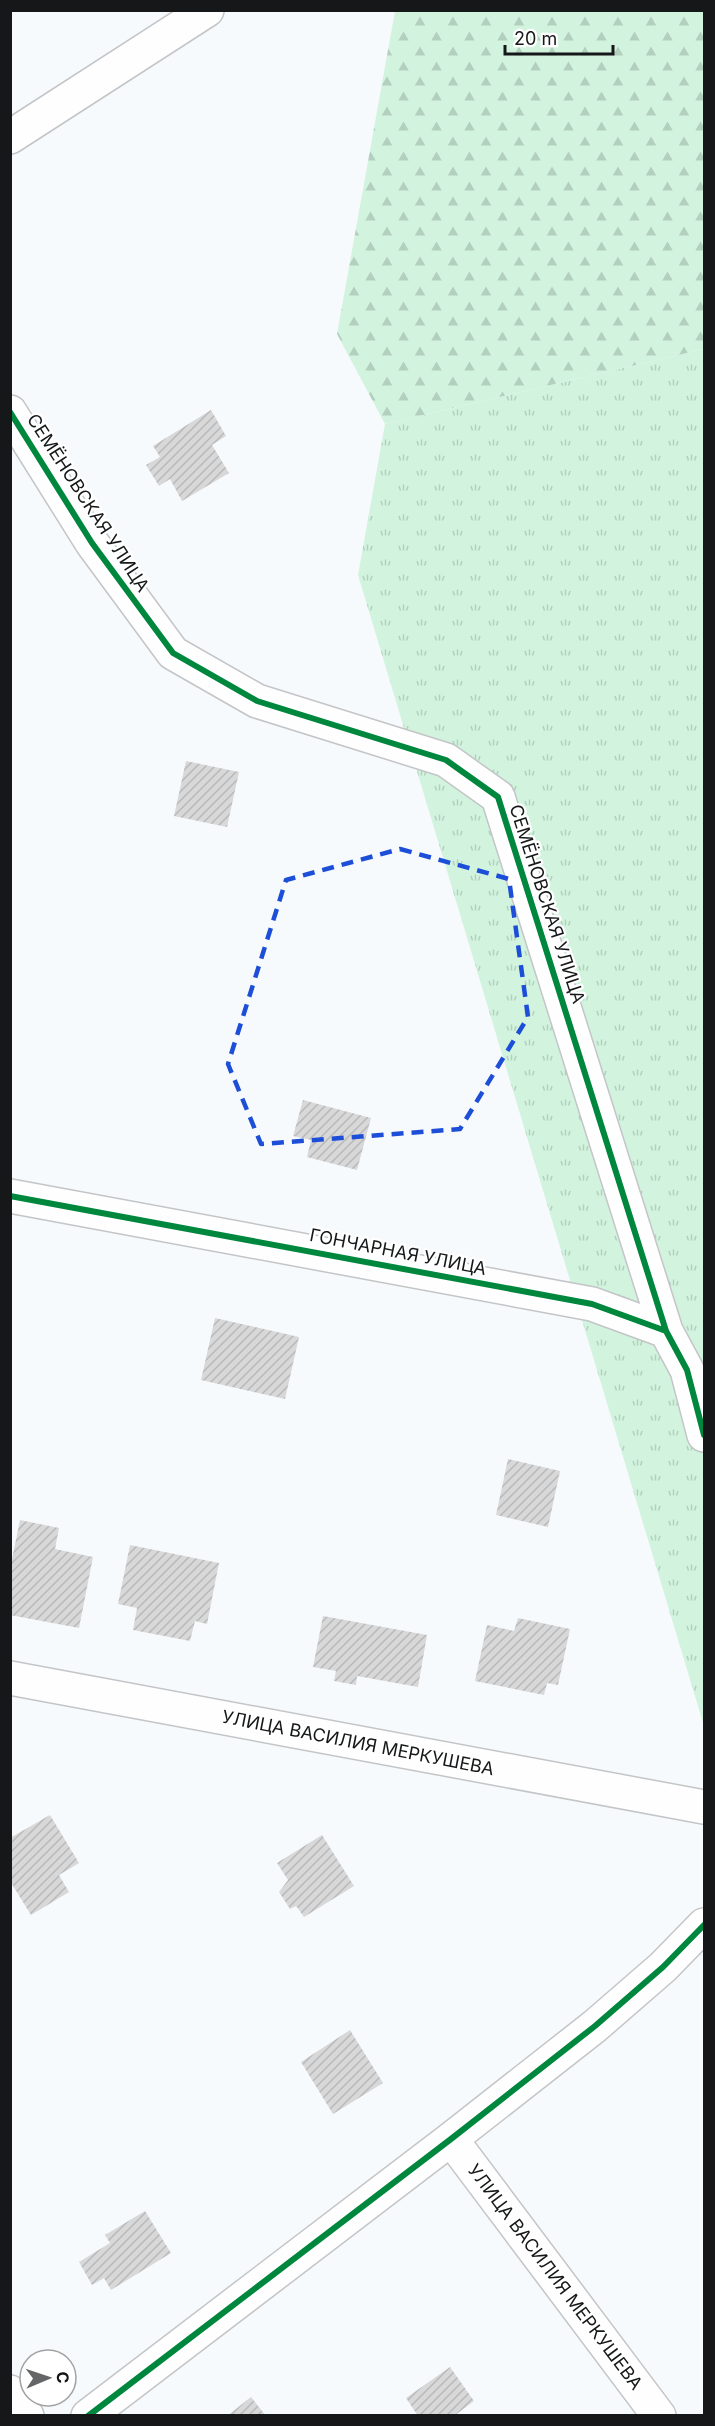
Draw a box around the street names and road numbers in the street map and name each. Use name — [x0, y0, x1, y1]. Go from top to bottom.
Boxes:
street label: СЕМЁНОВСКАЯ УЛИЦА — [23, 409, 155, 596]
street label: СЕМЁНОВСКАЯ УЛИЦА — [505, 801, 591, 1006]
street label: ГОНЧАРНАЯ УЛИЦА — [308, 1224, 488, 1279]
street label: УЛИЦА ВАСИЛИЯ МЕРКУШЕВА — [220, 1706, 496, 1779]
street label: УЛИЦА ВАСИЛИЯ МЕРКУШЕВА — [464, 2160, 647, 2394]

